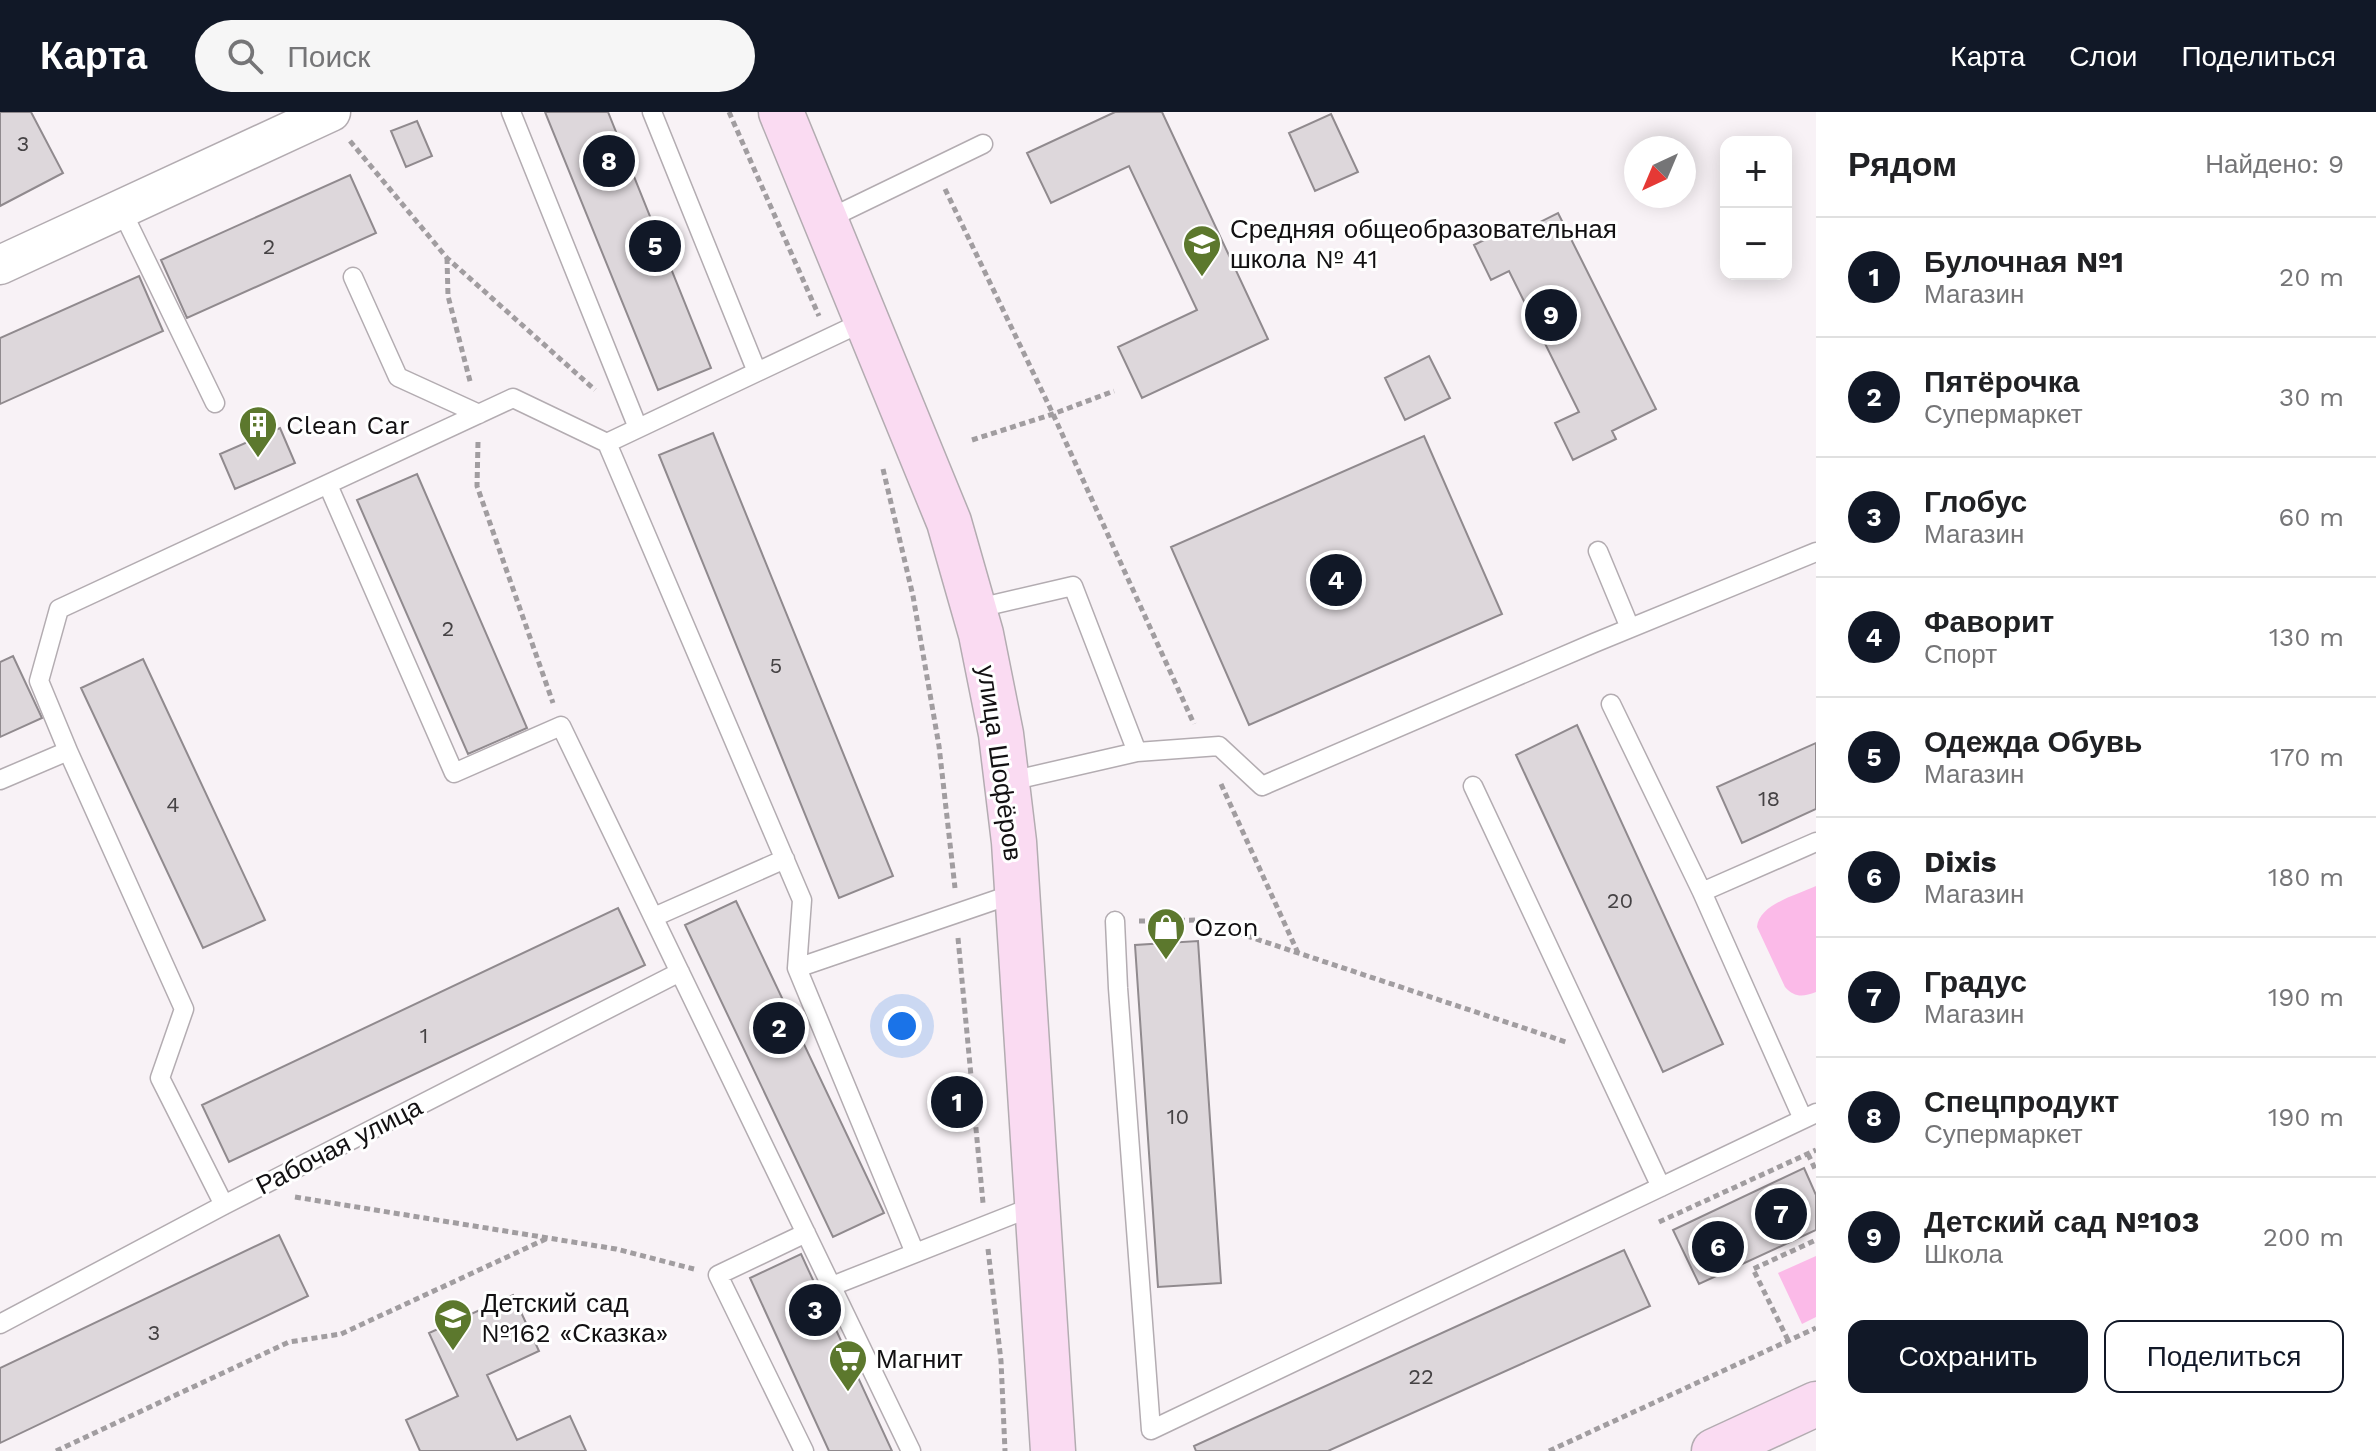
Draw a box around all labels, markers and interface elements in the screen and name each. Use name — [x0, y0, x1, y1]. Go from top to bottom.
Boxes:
search box — [195, 20, 755, 92]
text: Карта — [40, 34, 147, 78]
icon: search — [223, 34, 267, 78]
text: Поиск — [287, 39, 370, 74]
text: Карта — [1950, 40, 2025, 73]
text: Слои — [2069, 40, 2137, 73]
text: Поделиться — [2181, 40, 2336, 73]
house number: 3 — [17, 131, 29, 156]
pin: 8 — [583, 131, 635, 191]
north arrow — [1624, 136, 1696, 208]
map controls — [1720, 136, 1792, 280]
button: + — [1720, 136, 1792, 208]
text: Рядом — [1848, 144, 1957, 184]
text: Найдено: 9 — [2205, 149, 2344, 179]
button: − — [1720, 208, 1792, 280]
place label: Средняя общеобразовательная школа № 41 — [1230, 214, 1617, 274]
pin: 5 — [629, 216, 681, 276]
school or university icon: Средняя общеобразовательная школа № 41 — [1181, 223, 1223, 278]
house number: 2 — [263, 234, 275, 259]
text: Булочная №1 — [1924, 244, 2124, 279]
text: 1 — [1868, 262, 1880, 292]
text: 20 m — [2279, 262, 2344, 292]
text: Магазин — [1924, 279, 2024, 309]
pin: 9 — [1525, 285, 1577, 345]
text: Пятёрочка — [1924, 364, 2079, 399]
text: 2 — [1866, 382, 1882, 412]
text: 30 m — [2279, 382, 2344, 412]
text: Супермаркет — [1924, 399, 2083, 429]
building icon: Clean Car — [237, 404, 279, 459]
place label: Clean Car — [286, 410, 410, 440]
text: Глобус — [1924, 484, 2027, 519]
text: 3 — [1866, 502, 1882, 532]
text: 60 m — [2278, 502, 2344, 532]
text: Магазин — [1924, 519, 2024, 549]
pin: 4 — [1310, 550, 1362, 610]
text: Фаворит — [1924, 604, 2054, 639]
house number: 2 — [442, 616, 454, 641]
text: 4 — [1866, 622, 1882, 652]
text: 130 m — [2269, 622, 2344, 652]
text: Спорт — [1924, 639, 1997, 669]
house number: 5 — [770, 653, 782, 678]
street label: улица Шофёров — [971, 663, 1029, 863]
text: Одежда Обувь — [1924, 724, 2143, 759]
text: 5 — [1866, 742, 1882, 772]
text: 170 m — [2270, 742, 2344, 772]
text: Магазин — [1924, 759, 2024, 789]
house number: 18 — [1758, 786, 1780, 811]
house number: 4 — [166, 792, 180, 817]
text: Dixis — [1924, 844, 1997, 879]
text: 6 — [1866, 862, 1882, 892]
text: 180 m — [2268, 862, 2344, 892]
text: Магазин — [1924, 879, 2024, 909]
house number: 20 — [1607, 888, 1633, 913]
shop icon: Ozon — [1145, 906, 1187, 961]
place label: Ozon — [1194, 912, 1259, 942]
text: Градус — [1924, 964, 2027, 999]
text: 7 — [1866, 982, 1882, 1012]
text: 190 m — [2268, 982, 2344, 1012]
pin: 2 — [753, 998, 805, 1058]
text: Магазин — [1924, 999, 2024, 1029]
your location — [882, 1006, 922, 1046]
house number: 1 — [420, 1023, 428, 1048]
pin: 1 — [931, 1072, 983, 1132]
text: Спецпродукт — [1924, 1084, 2119, 1119]
street label: Рабочая улица — [251, 1091, 427, 1201]
text: 8 — [1866, 1102, 1882, 1132]
text: 190 m — [2268, 1102, 2344, 1132]
house number: 10 — [1167, 1104, 1189, 1129]
text: Супермаркет — [1924, 1119, 2083, 1149]
pin: 7 — [1755, 1184, 1807, 1244]
text: Детский сад №103 — [1924, 1204, 2200, 1239]
pin: 6 — [1692, 1217, 1744, 1277]
text: 9 — [1866, 1222, 1882, 1252]
text: 200 m — [2263, 1222, 2344, 1252]
text: Школа — [1924, 1239, 2003, 1269]
pin: 3 — [789, 1280, 841, 1340]
place label: Детский сад №162 «Сказка» — [481, 1288, 668, 1348]
school or university icon: Детский сад №162 «Сказка» — [432, 1297, 474, 1352]
house number: 3 — [148, 1320, 160, 1345]
button: Сохранить — [1848, 1320, 2088, 1393]
button: Поделиться — [2104, 1320, 2344, 1393]
supermarket icon: Магнит — [827, 1338, 869, 1393]
place label: Магнит — [876, 1344, 963, 1374]
house number: 22 — [1408, 1364, 1434, 1389]

